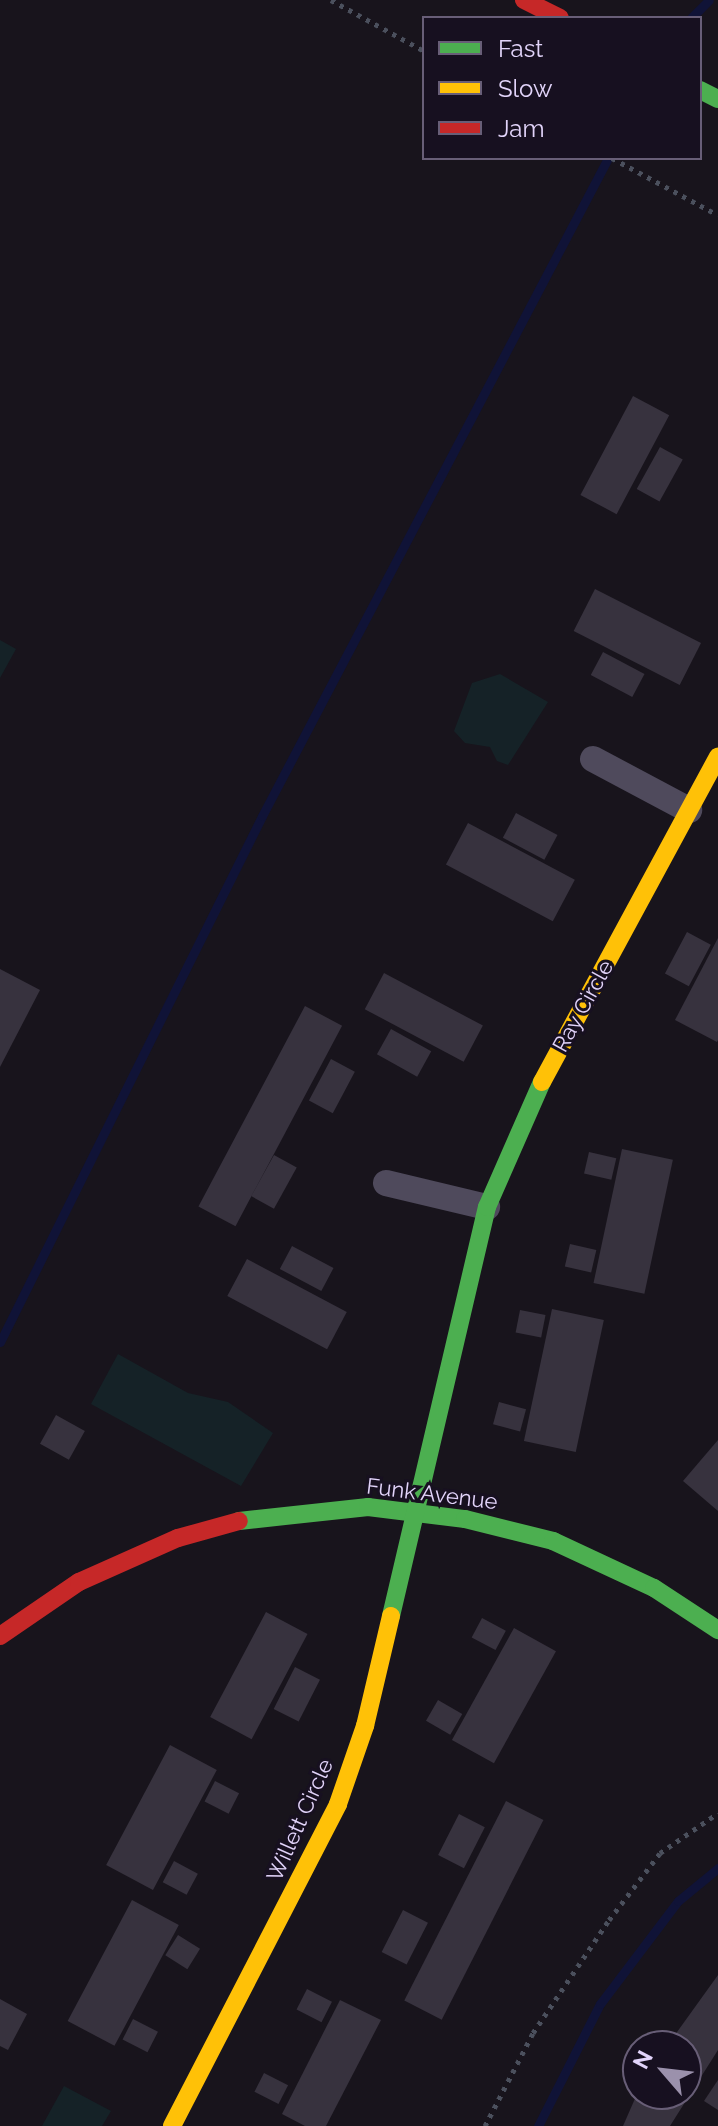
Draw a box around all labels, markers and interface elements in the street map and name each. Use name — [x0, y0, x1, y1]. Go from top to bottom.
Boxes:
legend — [422, 16, 702, 160]
text: Fast — [498, 34, 543, 63]
text: Slow — [498, 74, 552, 103]
text: Jam — [498, 114, 544, 143]
street label: Ray Circle — [547, 955, 619, 1057]
street label: Funk Avenue — [365, 1473, 499, 1515]
street label: Willett Circle — [261, 1755, 339, 1885]
north arrow — [622, 2030, 702, 2110]
text: N — [627, 2046, 658, 2073]

